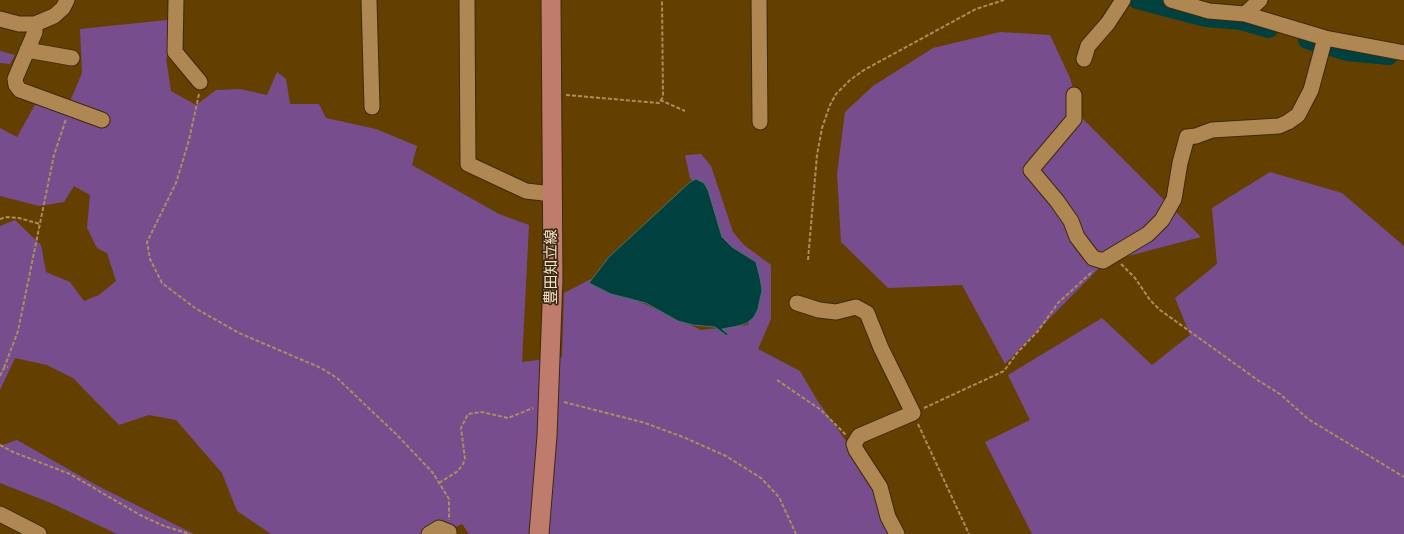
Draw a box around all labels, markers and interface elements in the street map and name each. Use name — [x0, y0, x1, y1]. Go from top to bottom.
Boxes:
street label: 豊田知立線 — [543, 230, 561, 304]

